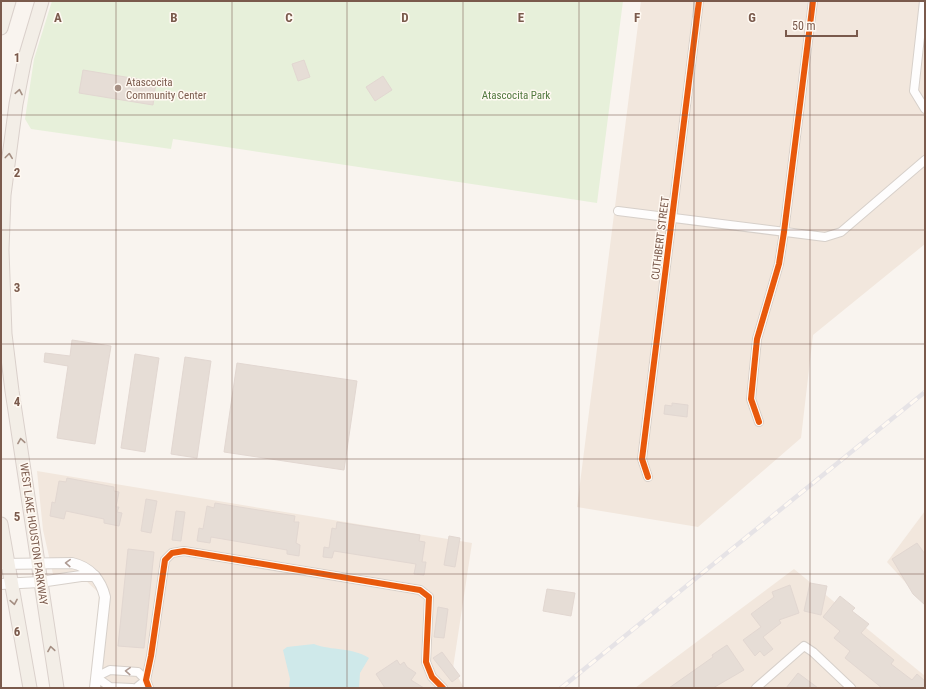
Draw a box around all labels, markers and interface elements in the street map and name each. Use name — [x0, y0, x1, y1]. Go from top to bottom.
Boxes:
text: A — [54, 10, 62, 25]
text: B — [170, 10, 178, 25]
text: C — [285, 10, 293, 25]
text: D — [401, 10, 409, 25]
text: E — [518, 10, 525, 25]
text: F — [634, 10, 640, 25]
text: G — [748, 10, 756, 25]
scale bar — [786, 12, 857, 38]
text: 50 m — [792, 19, 816, 33]
text: 1 — [14, 50, 20, 65]
place label: Atascocita Community Center — [126, 76, 207, 102]
marker: Atascocita Community Center — [113, 83, 123, 93]
one-way arrow — [14, 89, 22, 95]
park label: Atascocita Park — [482, 89, 550, 102]
one-way arrow — [4, 153, 13, 159]
text: 2 — [14, 165, 21, 180]
street label: CUTHBERT STREET — [649, 195, 672, 281]
text: 3 — [14, 280, 20, 295]
text: 4 — [14, 394, 21, 409]
one-way arrow — [17, 438, 26, 444]
street label: WEST LAKE HOUSTON PARKWAY — [17, 462, 50, 606]
text: 5 — [14, 509, 21, 524]
one-way arrow — [65, 559, 71, 568]
one-way arrow — [9, 599, 18, 605]
text: 6 — [14, 624, 21, 639]
one-way arrow — [47, 646, 56, 653]
one-way arrow — [125, 667, 131, 676]

